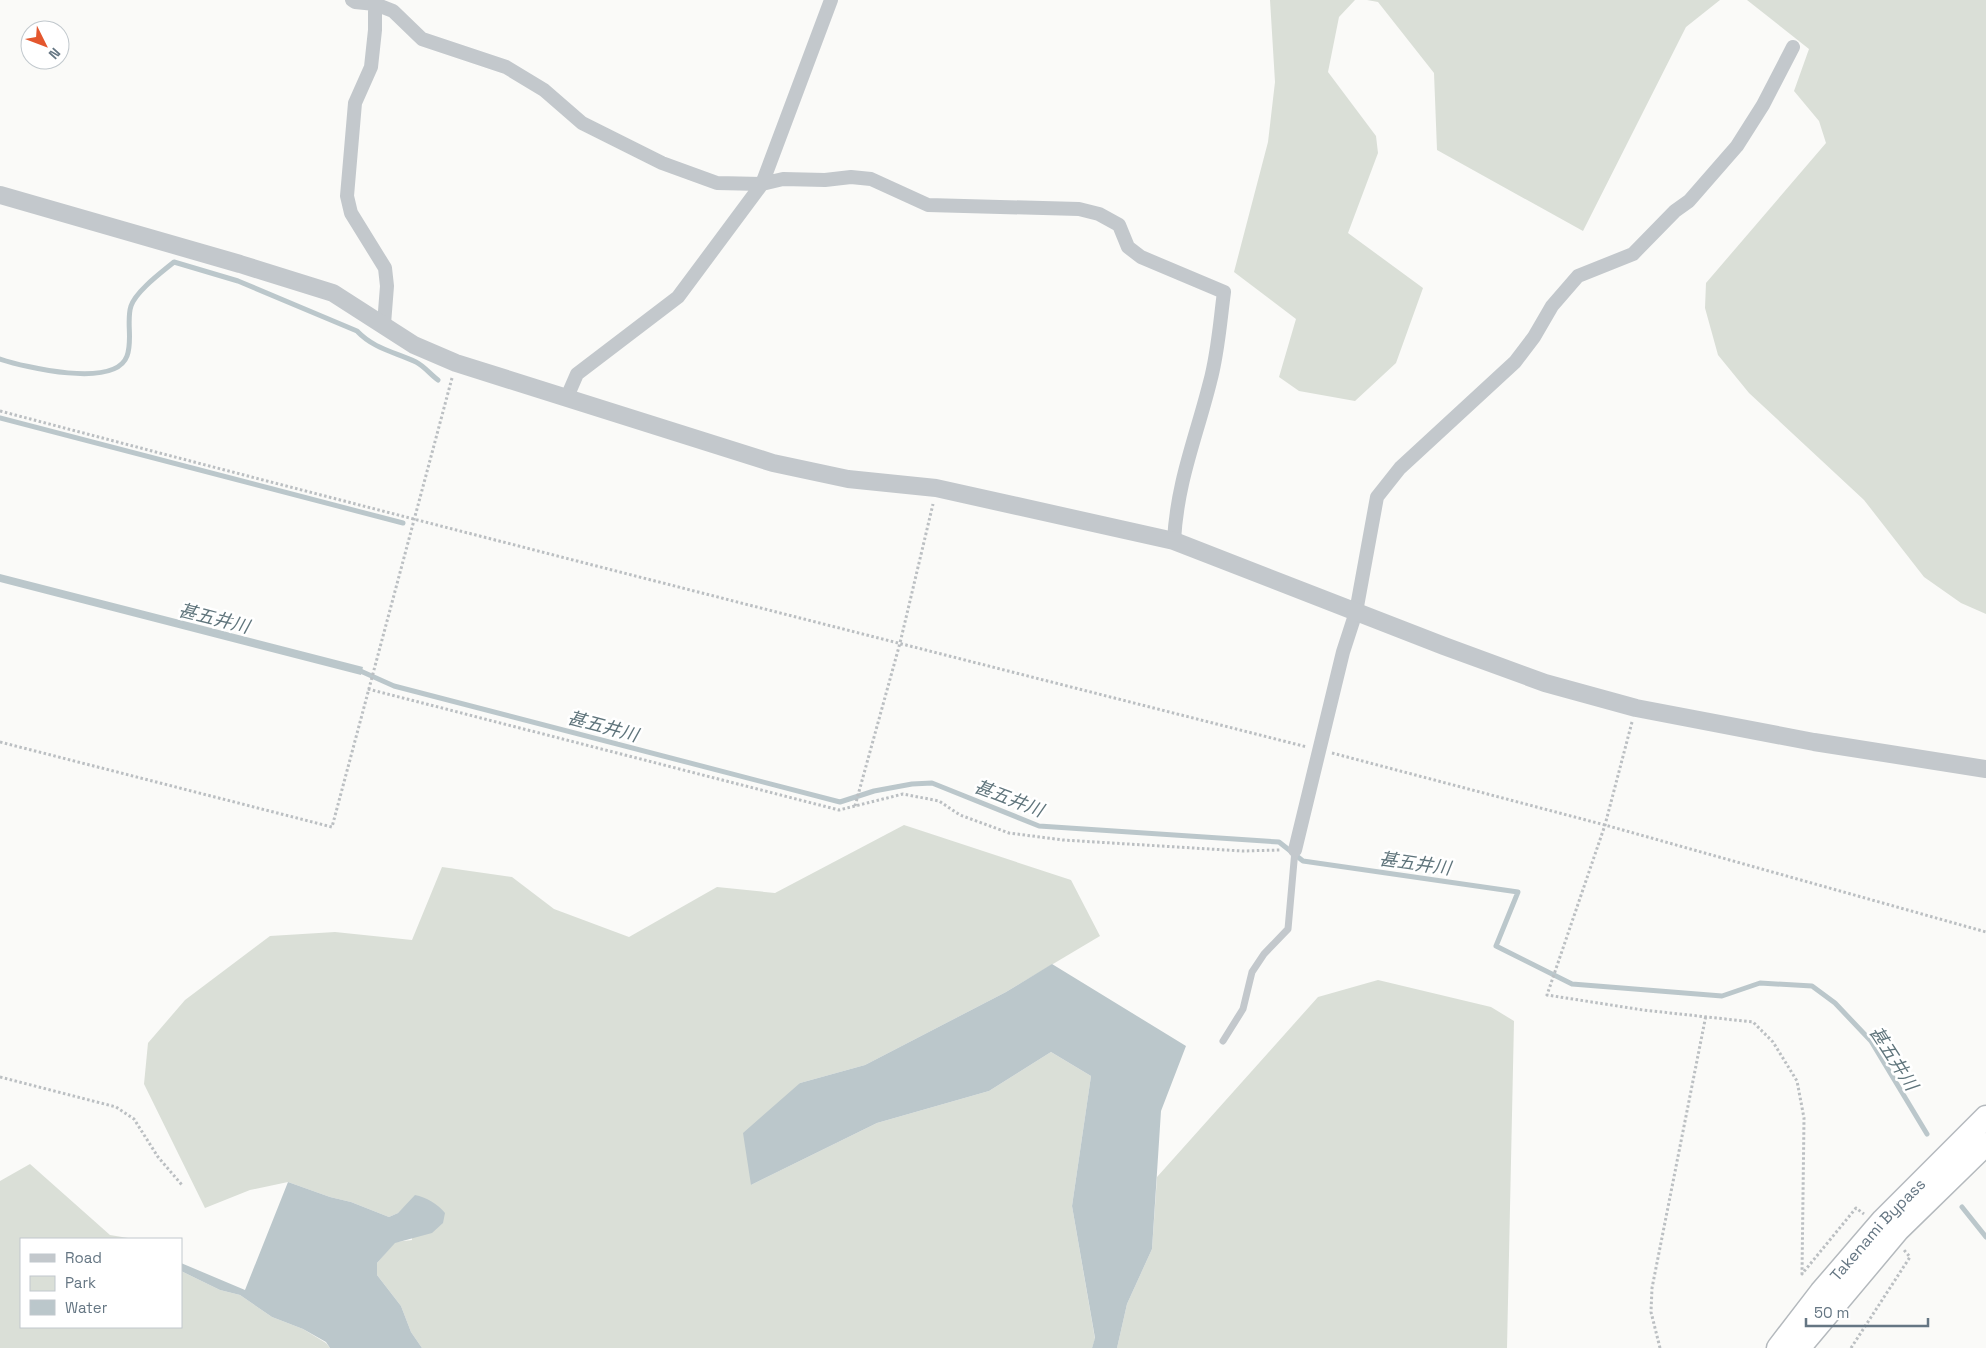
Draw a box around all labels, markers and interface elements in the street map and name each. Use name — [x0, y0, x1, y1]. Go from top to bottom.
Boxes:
north arrow — [20, 20, 70, 70]
text: N — [45, 44, 64, 63]
water label: 甚五井川 — [176, 598, 254, 638]
water label: 甚五井川 — [565, 706, 643, 747]
water label: 甚五井川 — [971, 774, 1049, 822]
water label: 甚五井川 — [1378, 847, 1454, 880]
water label: 甚五井川 — [1865, 1022, 1924, 1096]
street label: Takenami Bypass — [1825, 1173, 1930, 1285]
legend — [20, 1238, 182, 1328]
text: Road — [65, 1248, 102, 1267]
text: Park — [65, 1273, 96, 1292]
scale bar — [1806, 1296, 1928, 1328]
text: Water — [65, 1298, 108, 1317]
text: 50 m — [1814, 1303, 1849, 1322]

